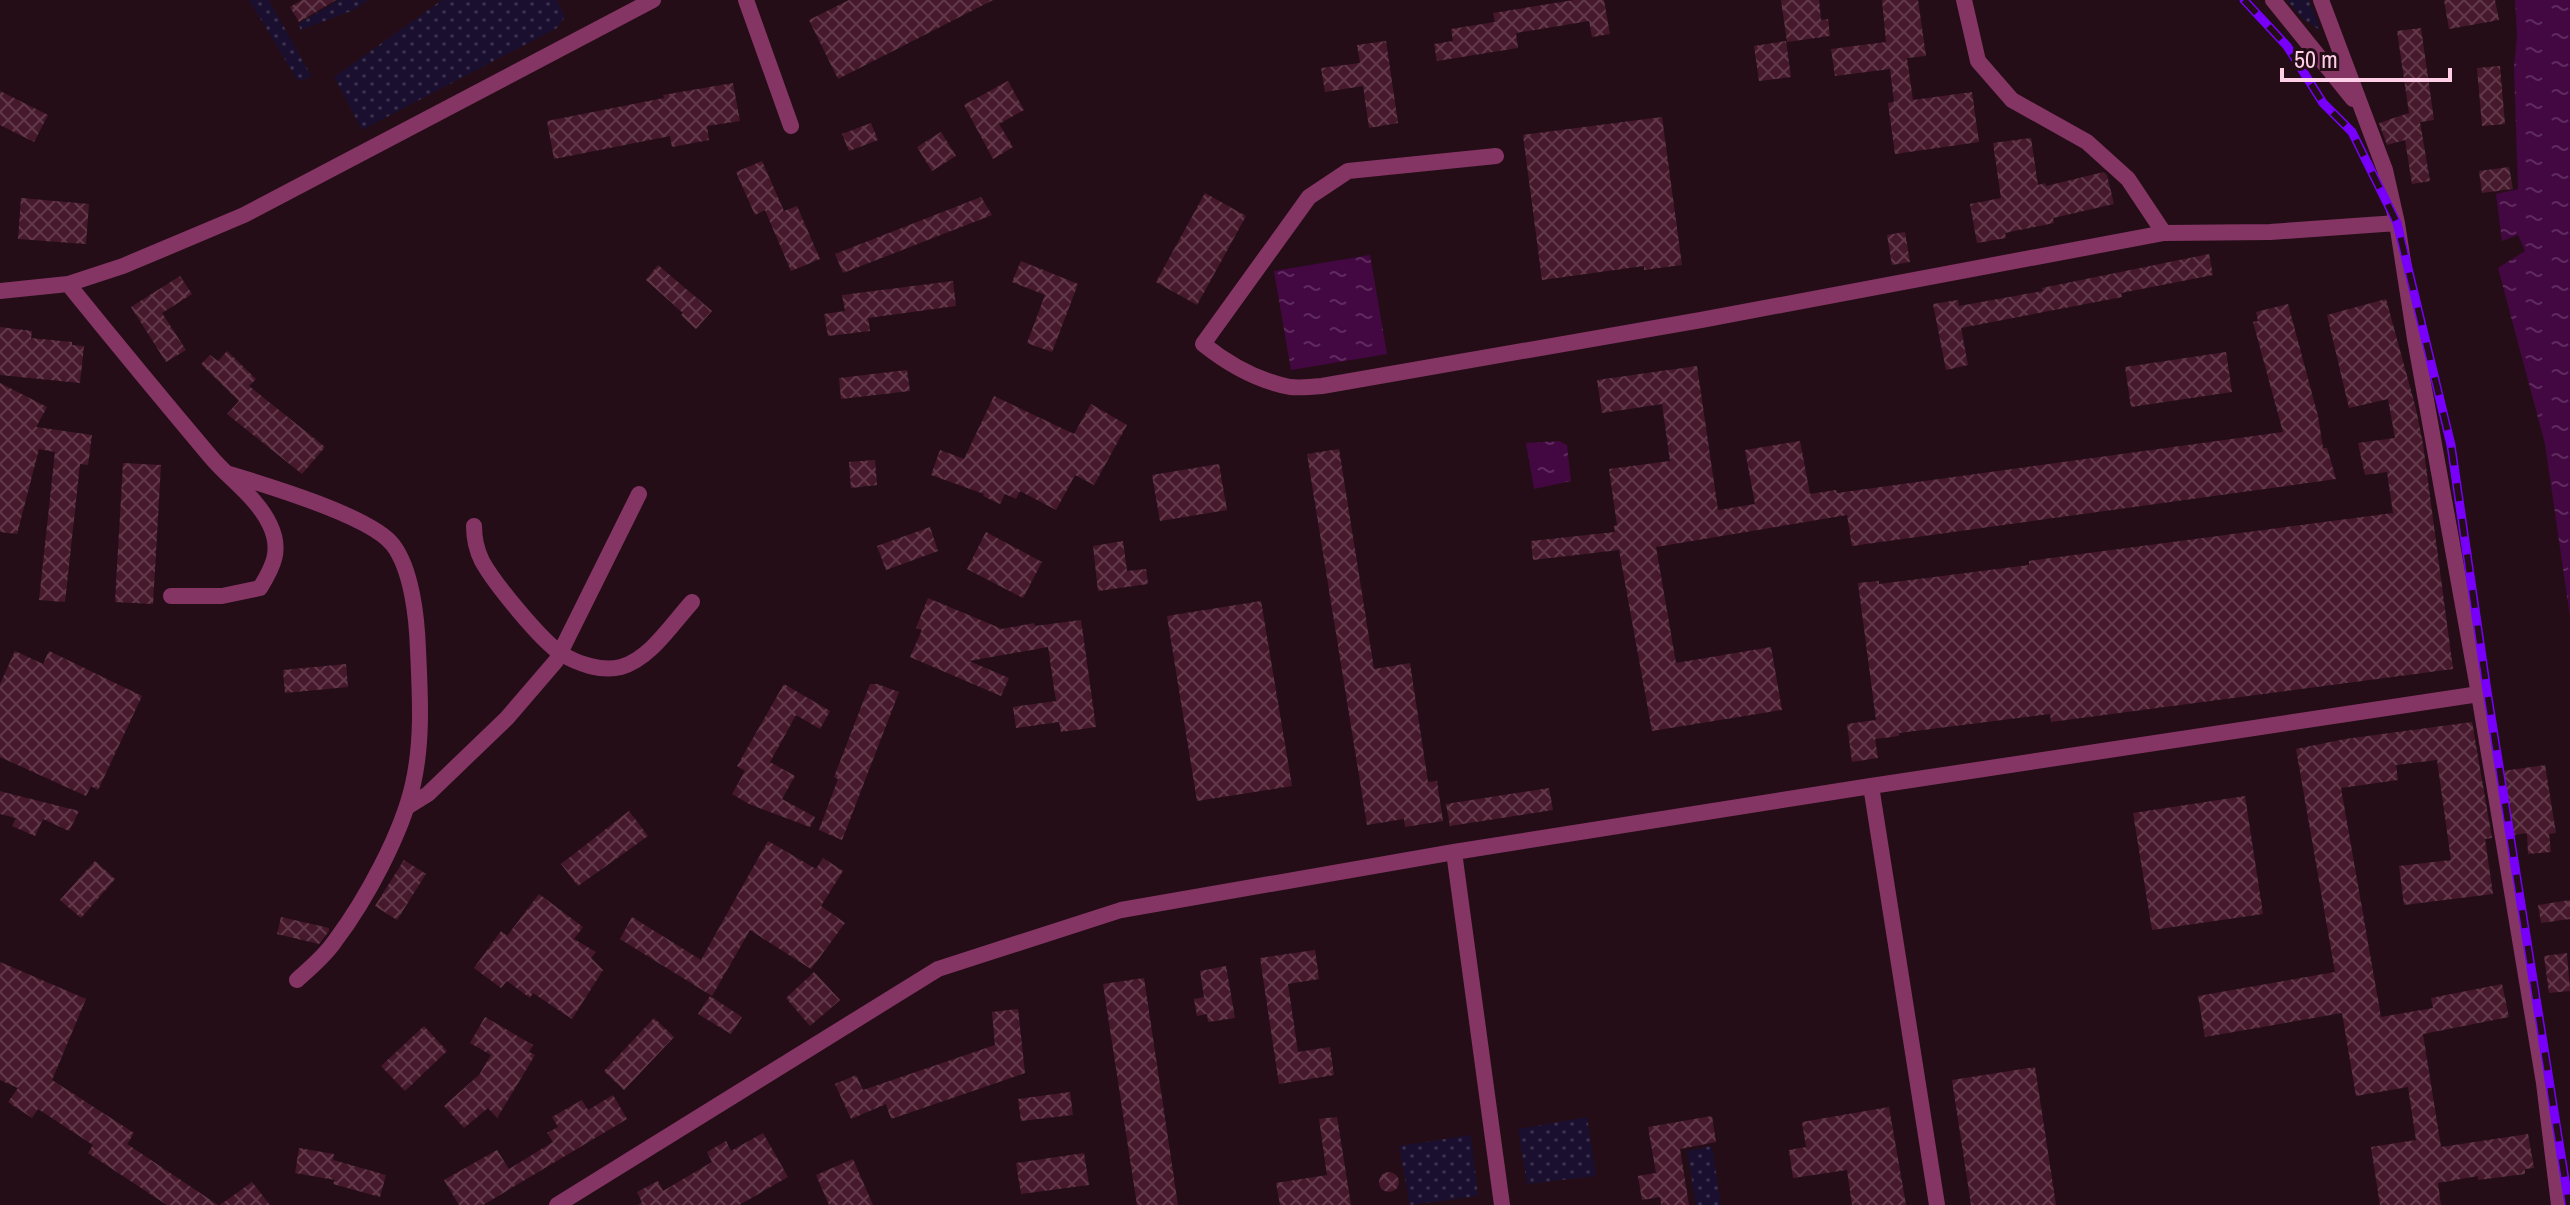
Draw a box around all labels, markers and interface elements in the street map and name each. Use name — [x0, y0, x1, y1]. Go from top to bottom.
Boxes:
scale bar — [2282, 32, 2450, 82]
text: 50 m — [2294, 43, 2338, 75]

